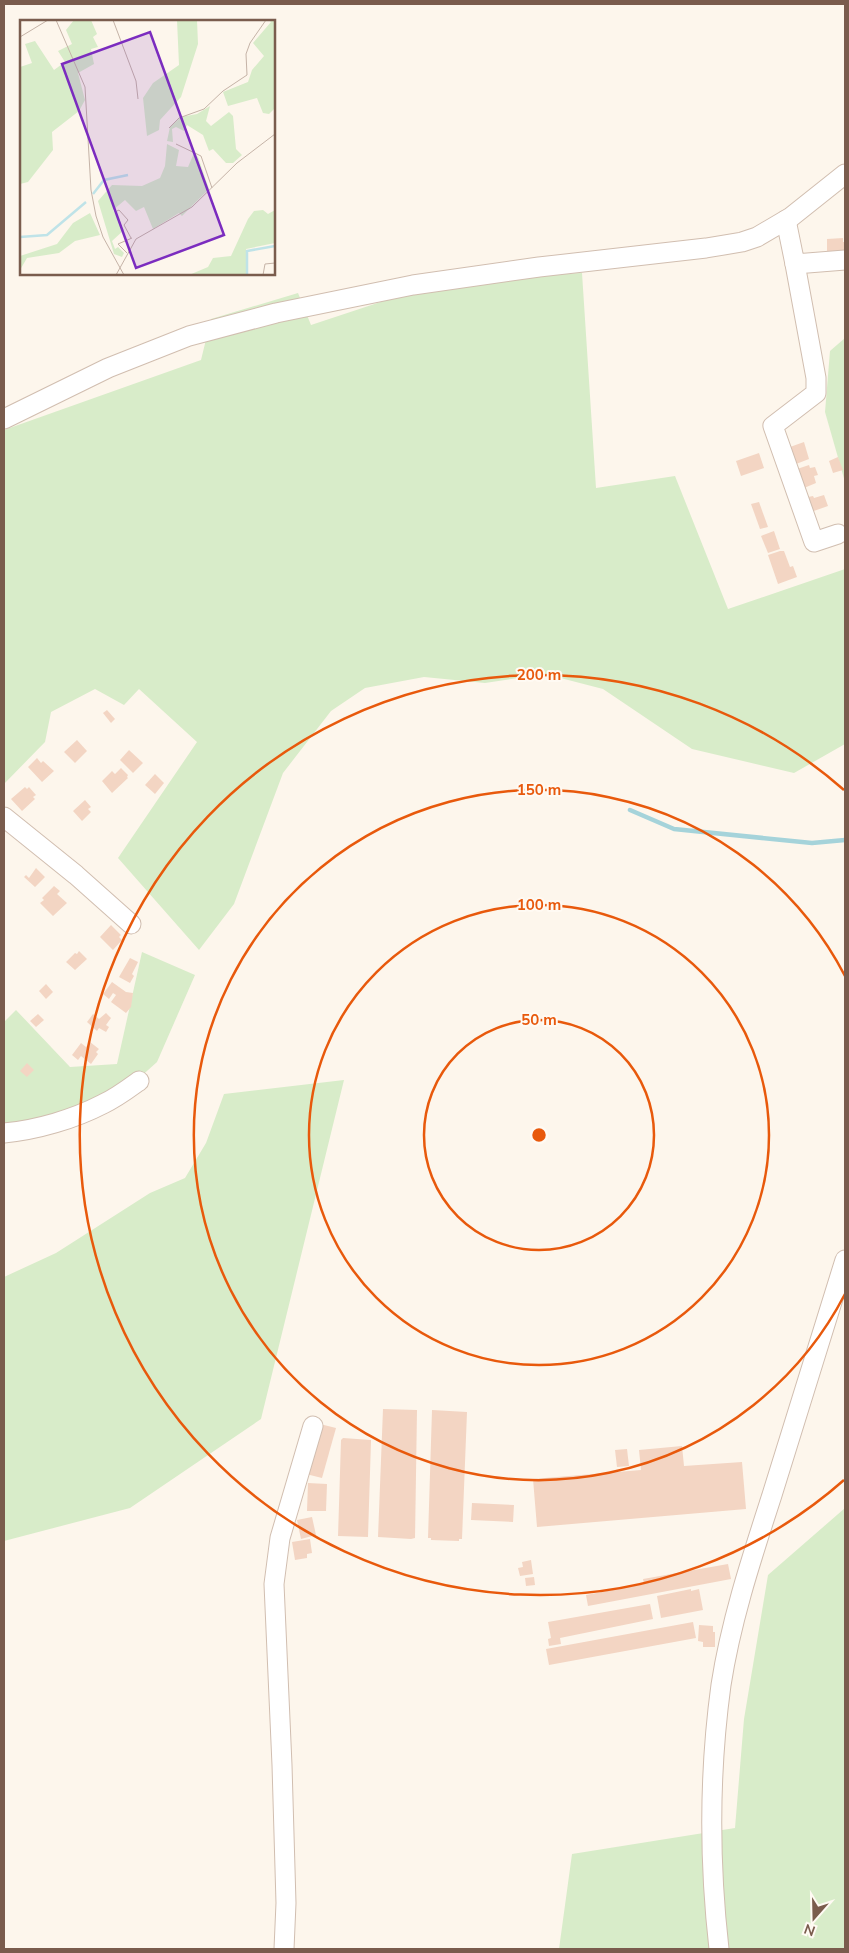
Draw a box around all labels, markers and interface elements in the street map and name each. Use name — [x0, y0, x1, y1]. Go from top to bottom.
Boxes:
inset map — [20, 20, 275, 275]
text: 200 m — [517, 665, 561, 684]
text: 150 m — [517, 780, 561, 799]
text: 100 m — [517, 895, 561, 914]
text: 50 m — [521, 1010, 557, 1029]
centre of rings — [530, 1126, 548, 1144]
north arrow — [789, 1893, 839, 1943]
text: N — [802, 1920, 818, 1940]

